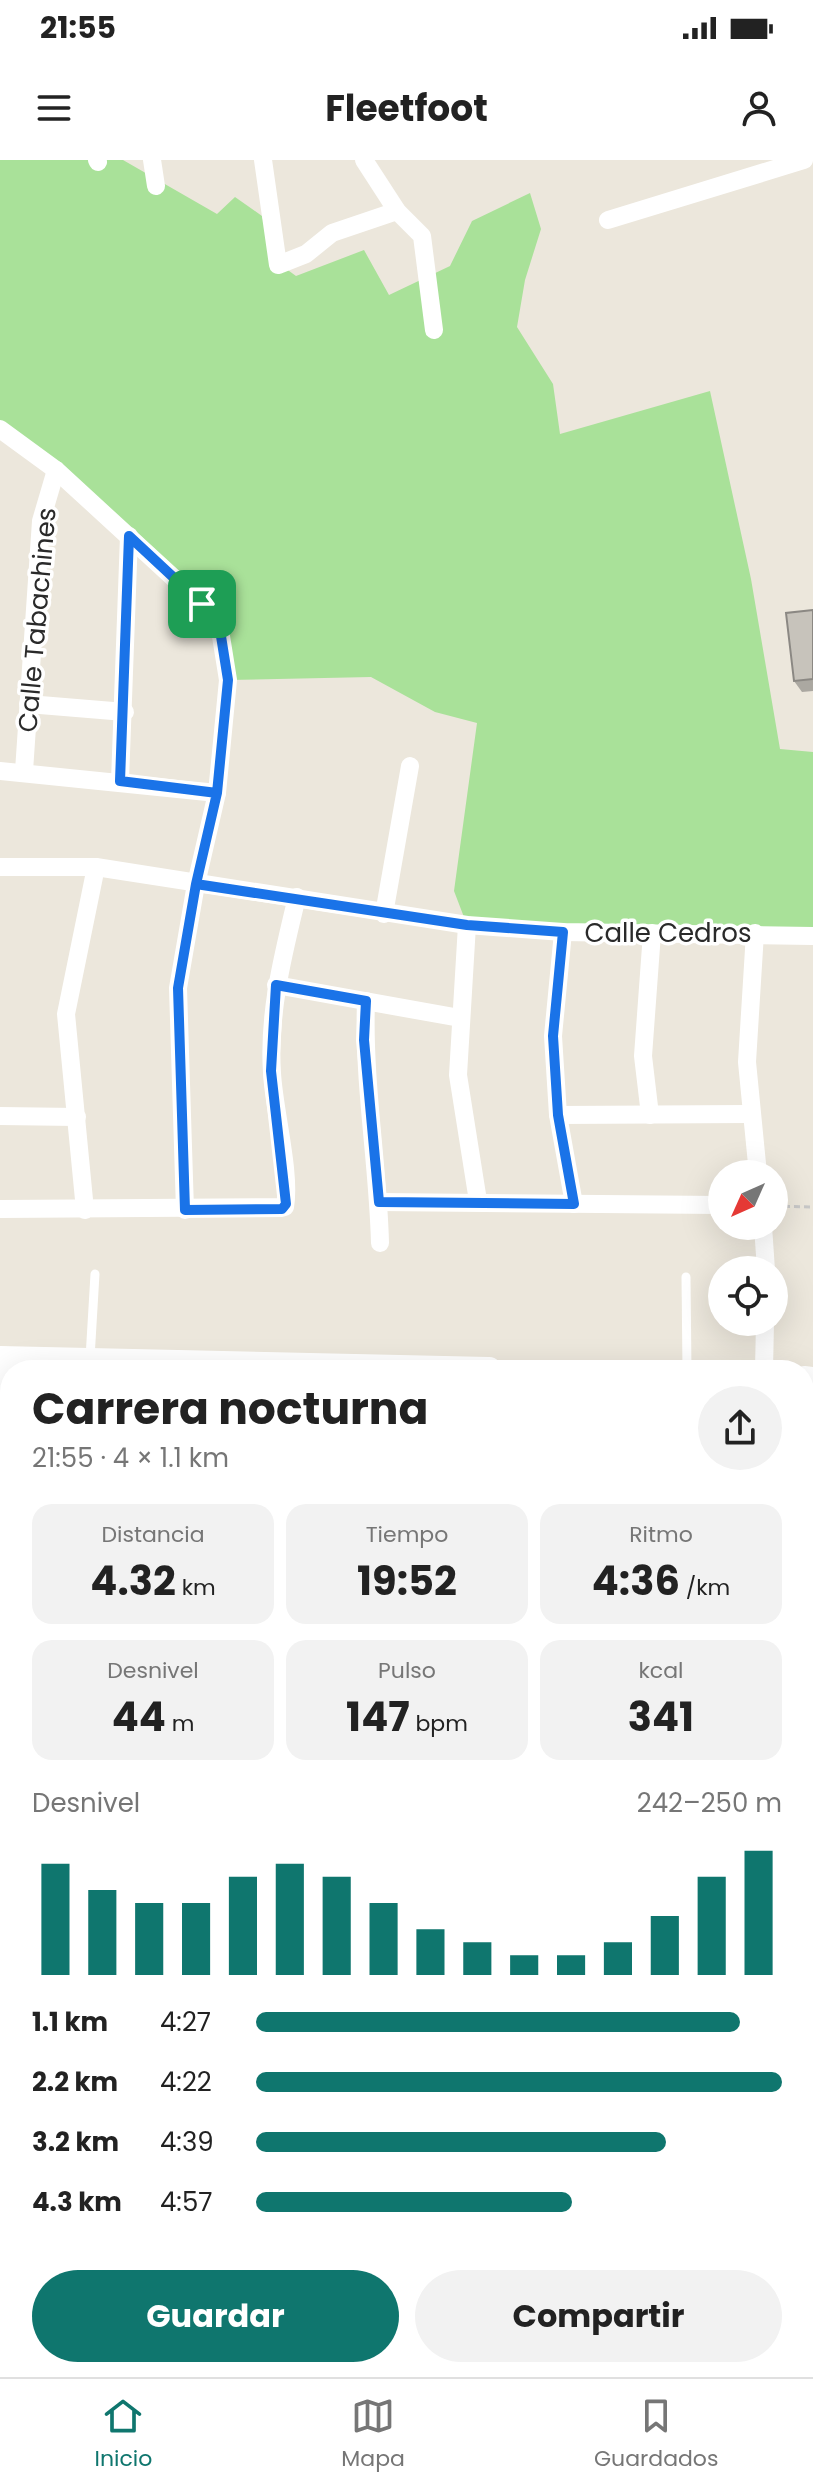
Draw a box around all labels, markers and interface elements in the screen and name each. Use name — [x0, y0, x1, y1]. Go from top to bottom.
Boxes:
text: 21:55 — [40, 6, 116, 49]
text: Fleetfoot — [325, 83, 488, 134]
icon: menu — [32, 86, 76, 130]
icon: person — [737, 86, 781, 130]
street label: Calle Tabachines — [9, 506, 65, 734]
pin — [168, 570, 236, 638]
icon: arrive — [180, 582, 224, 626]
street label: Calle Cedros — [584, 915, 752, 951]
north arrow — [708, 1160, 788, 1240]
map controls — [708, 1160, 788, 1336]
button: locate — [708, 1256, 788, 1336]
text: Carrera nocturna — [32, 1378, 428, 1439]
button: share — [698, 1386, 782, 1470]
text: 21:55 · 4 × 1.1 km — [32, 1440, 229, 1476]
text: Distancia — [101, 1519, 205, 1550]
text: Tiempo — [366, 1519, 448, 1550]
text: Ritmo — [629, 1519, 693, 1550]
text: 4.32 — [90, 1553, 176, 1609]
text: 19:52 — [357, 1553, 457, 1609]
text: 4:36 — [592, 1553, 680, 1609]
text: km — [176, 1572, 216, 1603]
text: /km — [680, 1572, 730, 1603]
text: Desnivel — [107, 1655, 199, 1686]
text: Pulso — [378, 1655, 436, 1686]
text: kcal — [639, 1655, 683, 1686]
text: 44 — [112, 1689, 166, 1745]
text: 147 — [346, 1689, 410, 1745]
text: 341 — [628, 1689, 694, 1745]
text: m — [166, 1708, 194, 1739]
text: bpm — [410, 1708, 468, 1739]
text: Desnivel — [32, 1785, 140, 1821]
text: 242–250 m — [637, 1785, 782, 1821]
text: 1.1 km — [32, 2004, 108, 2040]
text: 4:27 — [160, 2004, 211, 2040]
text: 2.2 km — [32, 2064, 118, 2100]
text: 4:22 — [160, 2064, 212, 2100]
text: 3.2 km — [32, 2124, 119, 2160]
text: 4:39 — [160, 2124, 214, 2160]
text: 4.3 km — [32, 2184, 122, 2220]
text: 4:57 — [160, 2184, 212, 2220]
button: Guardar — [32, 2270, 399, 2362]
button: Compartir — [415, 2270, 782, 2362]
tab: Inicio — [95, 2394, 152, 2475]
tab: Mapa — [341, 2394, 405, 2475]
tab: Guardados — [594, 2394, 718, 2475]

